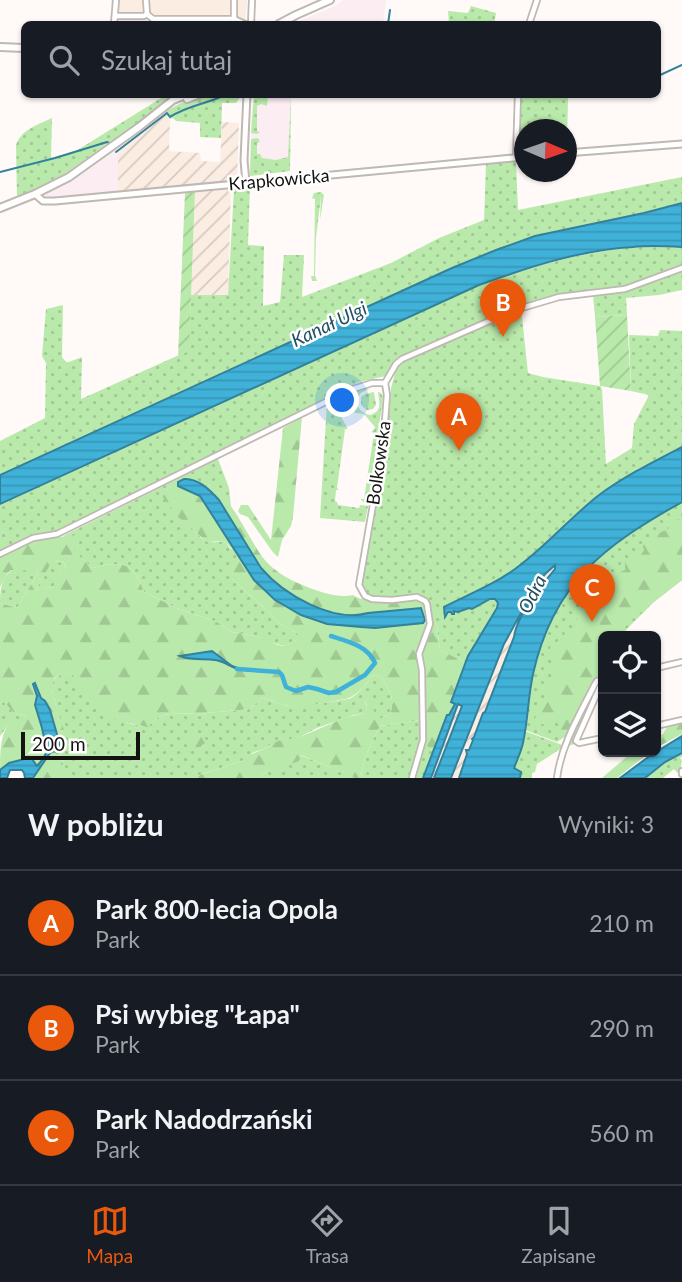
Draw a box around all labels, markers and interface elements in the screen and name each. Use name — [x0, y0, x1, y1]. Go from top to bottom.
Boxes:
search box — [21, 21, 661, 98]
icon: search — [45, 41, 83, 79]
text: Szukaj tutaj — [101, 44, 232, 76]
north arrow — [514, 119, 577, 182]
street label: Krapkowicka — [228, 164, 330, 194]
pin: B — [480, 279, 526, 337]
water label: Kanał Ulgi — [287, 296, 371, 351]
your location — [325, 383, 359, 417]
pin: A — [436, 393, 482, 451]
street label: Bolkowska — [361, 419, 395, 506]
pin: C — [569, 564, 615, 622]
water label: Odra — [512, 571, 551, 617]
map controls — [598, 631, 661, 757]
button: locate — [598, 631, 661, 694]
button: layers — [598, 694, 661, 757]
scale bar — [21, 729, 140, 761]
text: 200 m — [32, 732, 86, 755]
text: W pobliżu — [28, 806, 164, 842]
text: Wyniki: 3 — [558, 810, 654, 838]
text: Park 800-lecia Opola — [95, 893, 338, 925]
text: A — [43, 909, 59, 937]
text: 210 m — [589, 909, 654, 937]
text: Park — [95, 925, 140, 953]
text: Psi wybieg "Łapa" — [95, 998, 300, 1030]
text: B — [43, 1014, 59, 1042]
text: 290 m — [589, 1014, 654, 1042]
text: Park — [95, 1030, 140, 1058]
text: Park Nadodrzański — [95, 1103, 313, 1135]
text: C — [43, 1119, 59, 1147]
text: 560 m — [589, 1119, 654, 1147]
text: Park — [95, 1135, 140, 1163]
tab: Mapa — [86, 1202, 133, 1267]
tab: Trasa — [306, 1202, 349, 1267]
tab: Zapisane — [521, 1202, 596, 1267]

